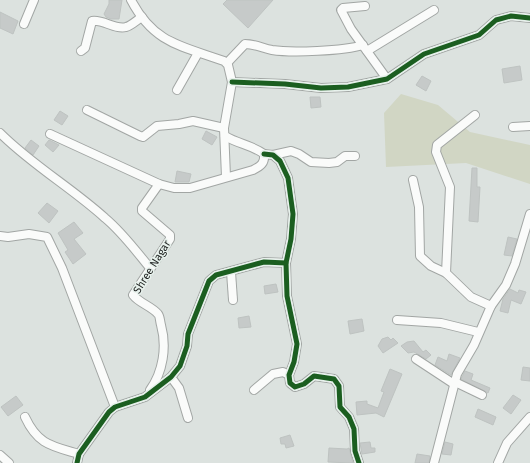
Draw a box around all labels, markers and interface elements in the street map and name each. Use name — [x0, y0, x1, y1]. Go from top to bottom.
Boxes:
street label: Shree Nagar — [130, 237, 174, 296]

